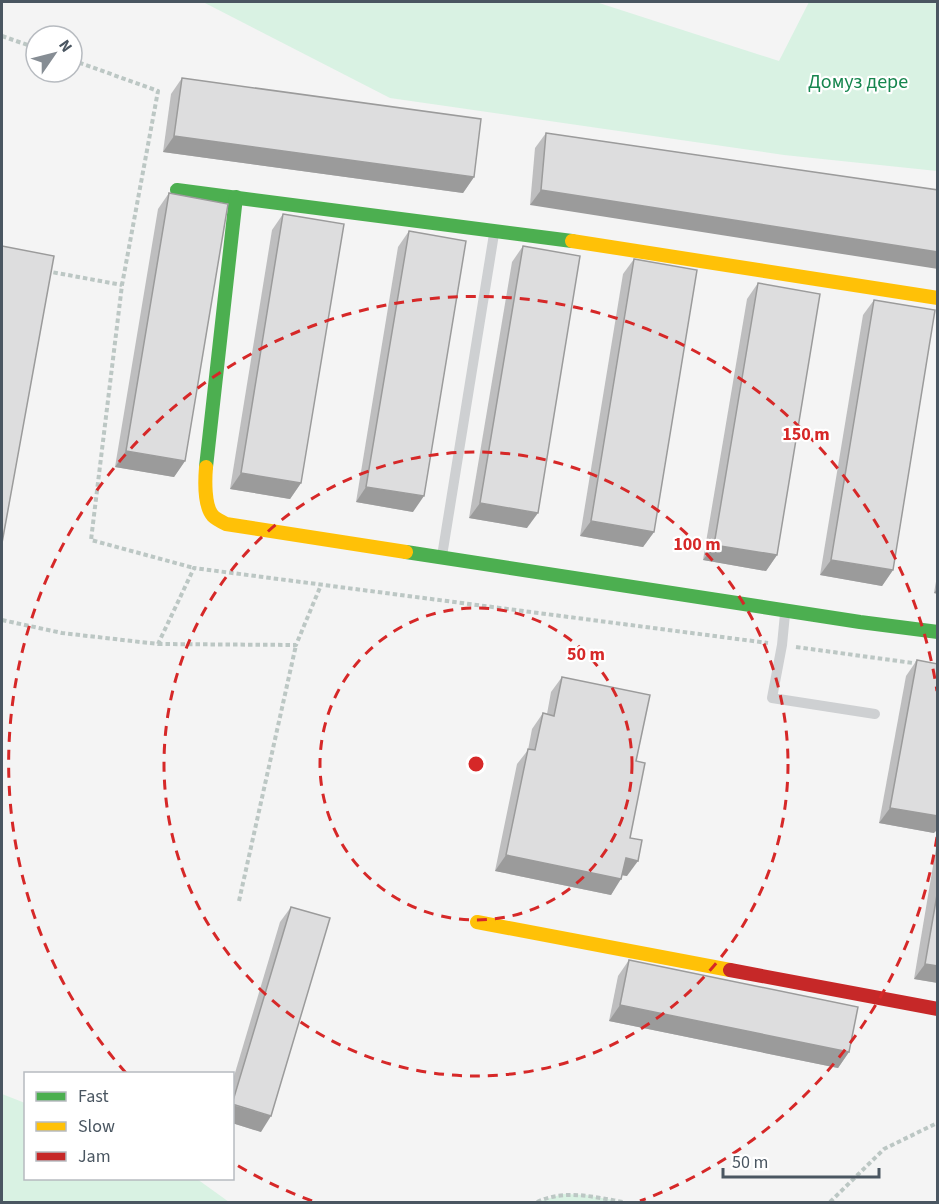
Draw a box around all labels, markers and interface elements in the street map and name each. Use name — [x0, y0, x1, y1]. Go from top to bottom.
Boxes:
north arrow — [24, 24, 84, 84]
text: N — [53, 35, 78, 57]
park label: Домуз дере — [808, 68, 908, 96]
text: 150 m — [782, 422, 830, 447]
text: 100 m — [673, 532, 721, 557]
text: 50 m — [567, 642, 605, 667]
centre of rings — [466, 754, 486, 774]
legend — [24, 1072, 234, 1180]
text: Fast — [78, 1084, 109, 1109]
text: Slow — [78, 1114, 115, 1139]
scale bar — [723, 1141, 879, 1179]
text: Jam — [78, 1144, 111, 1169]
text: 50 m — [732, 1150, 768, 1175]

